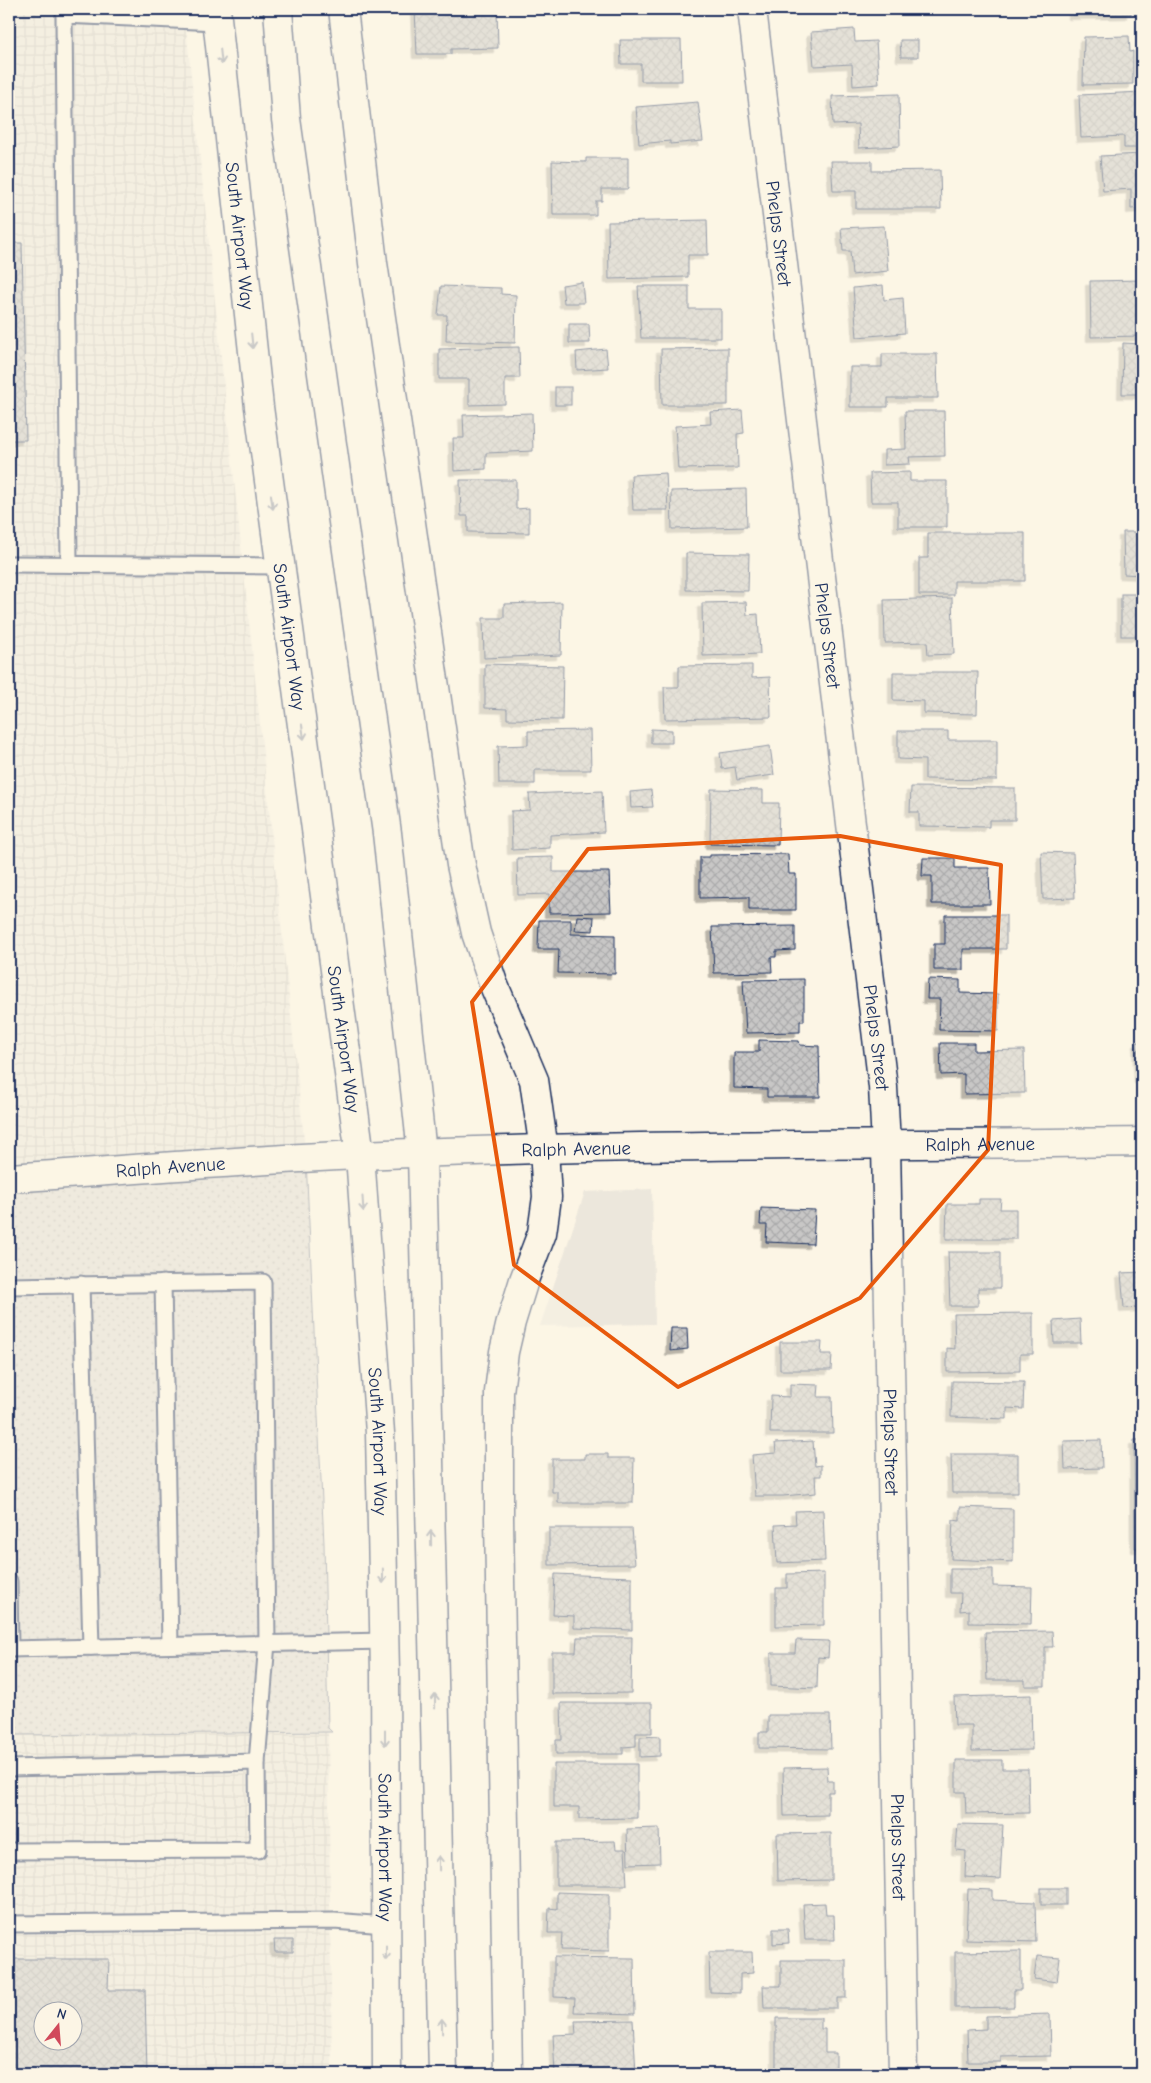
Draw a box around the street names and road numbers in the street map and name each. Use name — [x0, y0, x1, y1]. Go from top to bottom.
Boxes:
street label: South Airport Way — [221, 161, 258, 311]
street label: Phelps Street — [761, 179, 796, 288]
street label: South Airport Way — [268, 562, 310, 712]
street label: Phelps Street — [810, 581, 845, 690]
street label: South Airport Way — [323, 964, 364, 1114]
street label: Phelps Street — [859, 983, 893, 1091]
street label: Ralph Avenue — [925, 1133, 1035, 1156]
street label: Ralph Avenue — [521, 1137, 631, 1162]
street label: Ralph Avenue — [115, 1153, 226, 1182]
street label: South Airport Way — [363, 1367, 392, 1516]
street label: Phelps Street — [878, 1389, 902, 1496]
street label: South Airport Way — [374, 1773, 396, 1922]
street label: Phelps Street — [886, 1794, 910, 1901]

